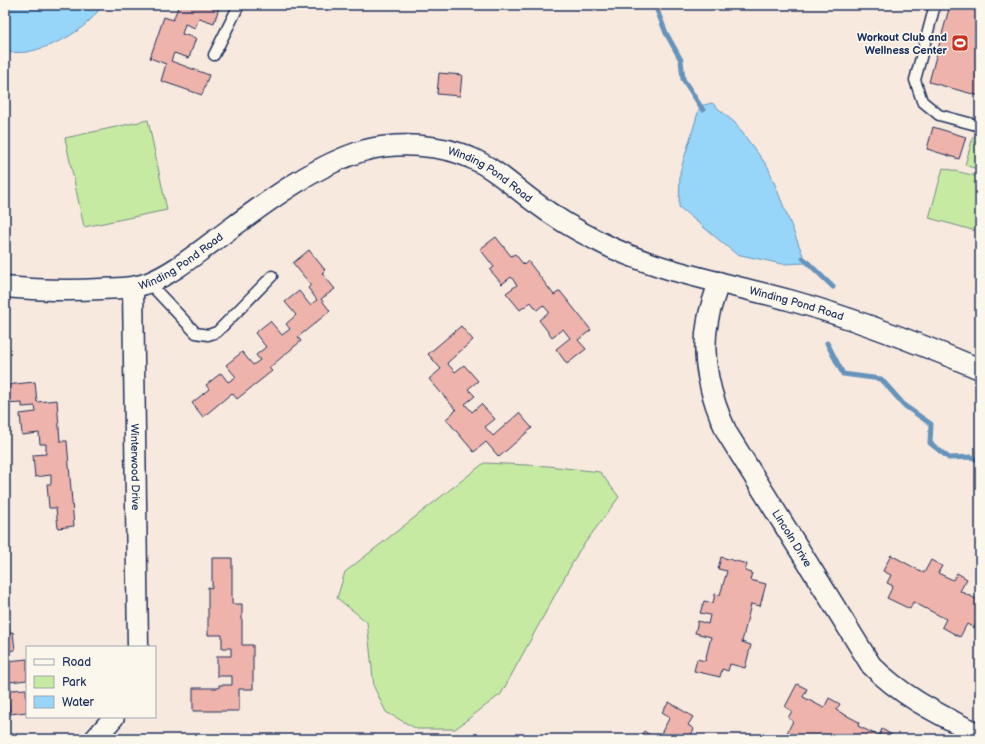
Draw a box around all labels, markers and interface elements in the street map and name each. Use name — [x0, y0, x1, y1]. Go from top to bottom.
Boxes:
place label: Workout Club and Wellness Center — [857, 31, 948, 57]
sports icon: Workout Club and Wellness Center — [950, 33, 970, 53]
street label: Winding Pond Road — [447, 144, 535, 205]
street label: Winding Pond Road — [137, 230, 225, 292]
street label: Winding Pond Road — [748, 284, 846, 323]
street label: Winterwood Drive — [128, 423, 143, 511]
street label: Lincoln Drive — [770, 507, 815, 570]
legend — [26, 646, 156, 718]
text: Road — [62, 655, 91, 670]
text: Park — [62, 675, 86, 690]
text: Water — [62, 695, 94, 710]

